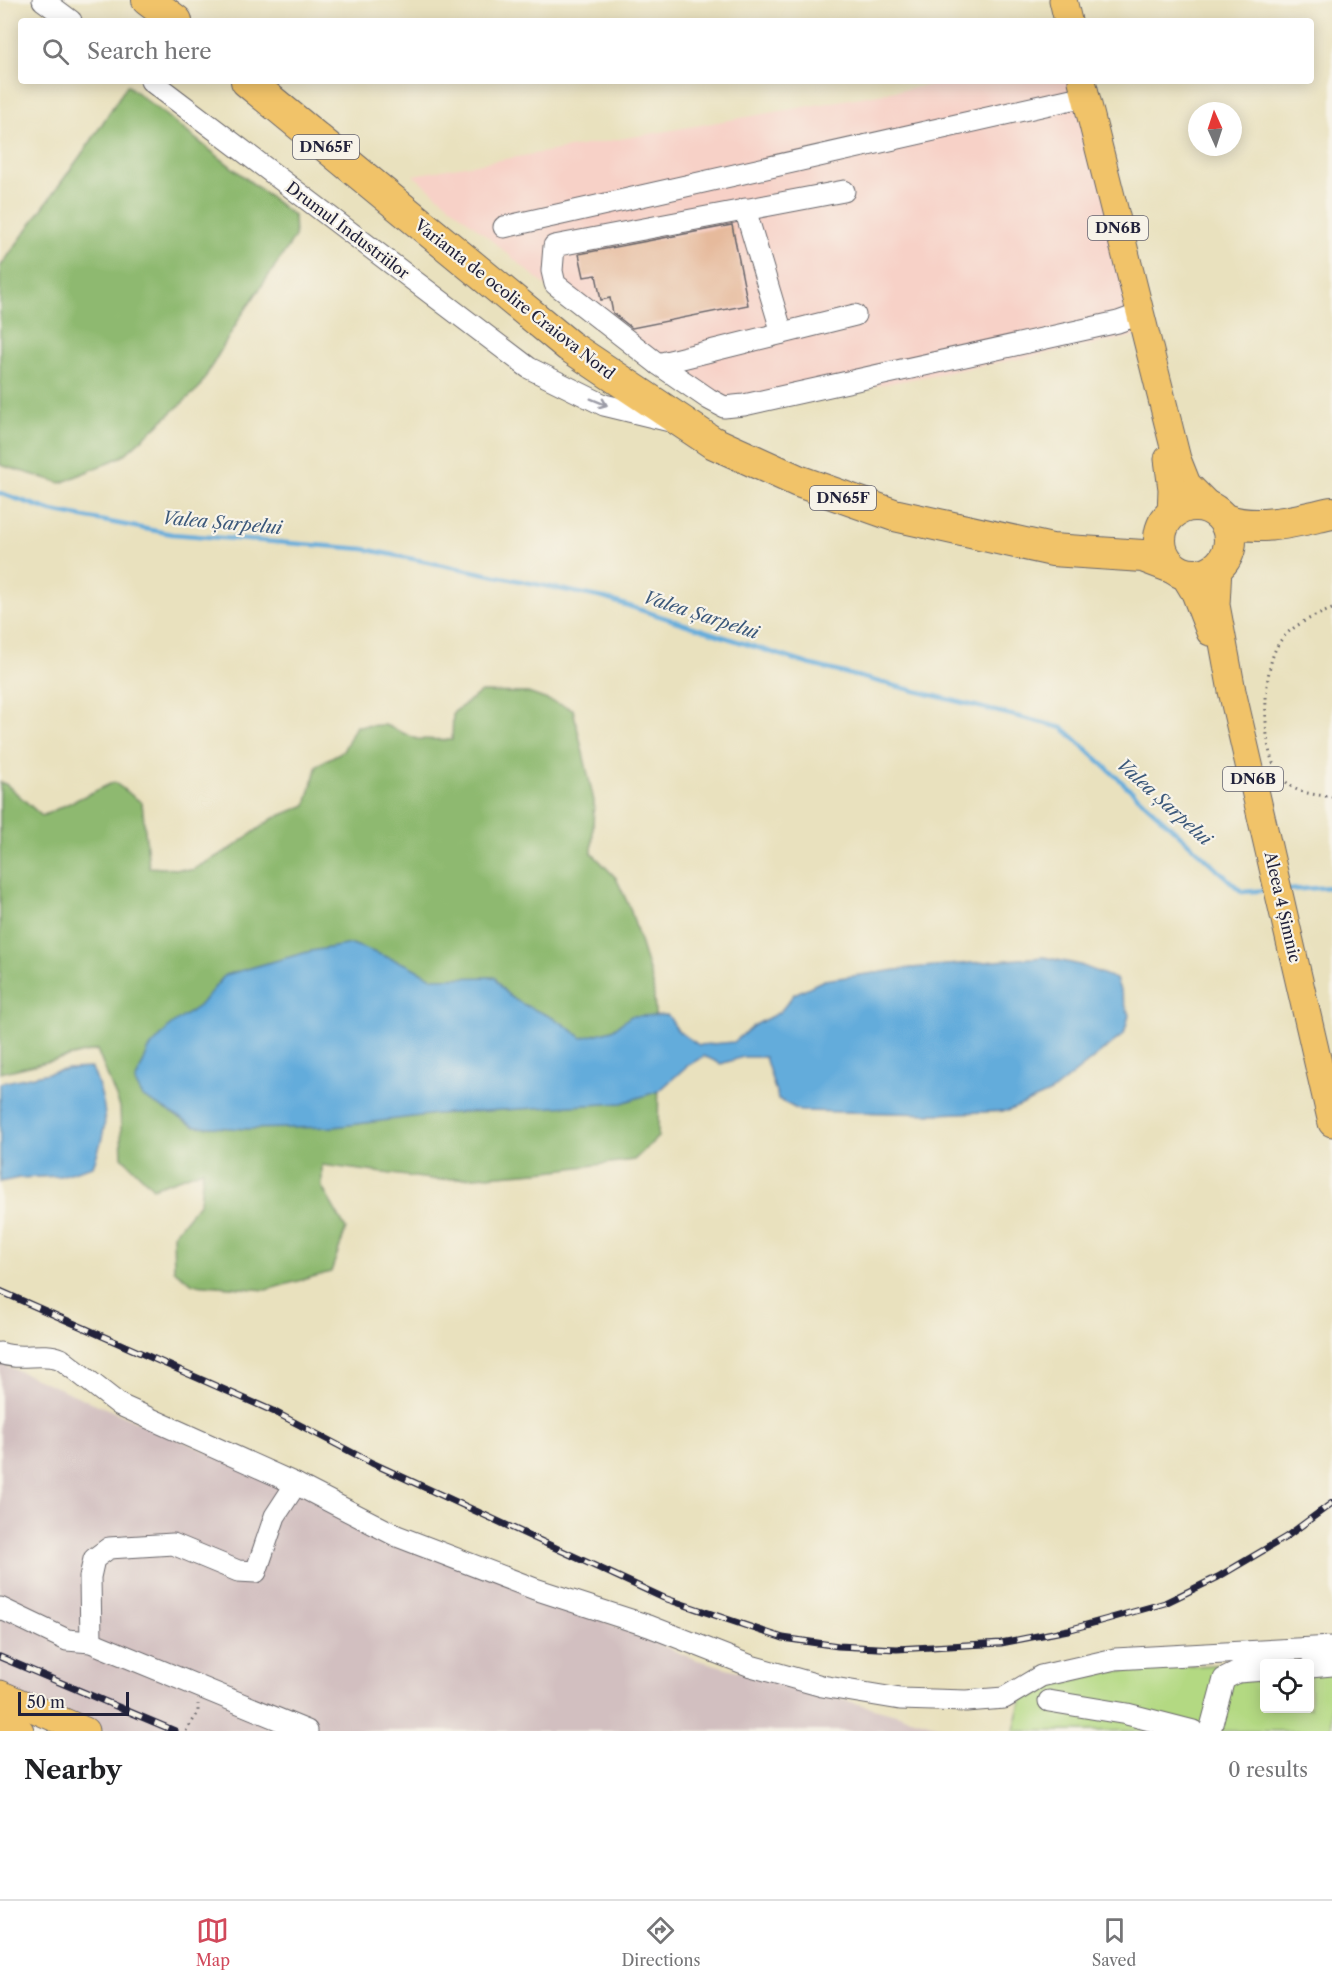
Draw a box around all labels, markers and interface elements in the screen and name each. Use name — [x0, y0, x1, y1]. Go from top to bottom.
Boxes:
search box — [18, 18, 1314, 84]
icon: search — [39, 35, 72, 68]
text: Search here — [87, 38, 212, 65]
north arrow — [1188, 102, 1242, 156]
road number: DN65F — [293, 135, 359, 159]
street label: Drumul Industriilor — [282, 177, 414, 283]
street label: Varianta de ocolire Craiova Nord — [410, 214, 619, 383]
road number: DN6B — [1088, 216, 1148, 240]
one-way arrow — [590, 397, 608, 408]
road number: DN65F — [810, 486, 876, 510]
water label: Valea Șarpelui — [161, 507, 284, 540]
water label: Valea Șarpelui — [640, 586, 763, 645]
water label: Valea Șarpelui — [1111, 754, 1217, 852]
road number: DN6B — [1223, 767, 1283, 791]
street label: Aleea 4 Șimnic — [1260, 849, 1305, 964]
map controls — [1260, 1659, 1314, 1713]
button: locate — [1260, 1659, 1314, 1713]
scale bar — [18, 1689, 129, 1716]
text: 50 m — [27, 1692, 65, 1712]
text: Nearby — [24, 1754, 122, 1786]
text: 0 results — [1228, 1758, 1308, 1782]
tab: Map — [196, 1914, 230, 1970]
tab: Directions — [621, 1914, 700, 1970]
tab: Saved — [1092, 1914, 1136, 1970]

